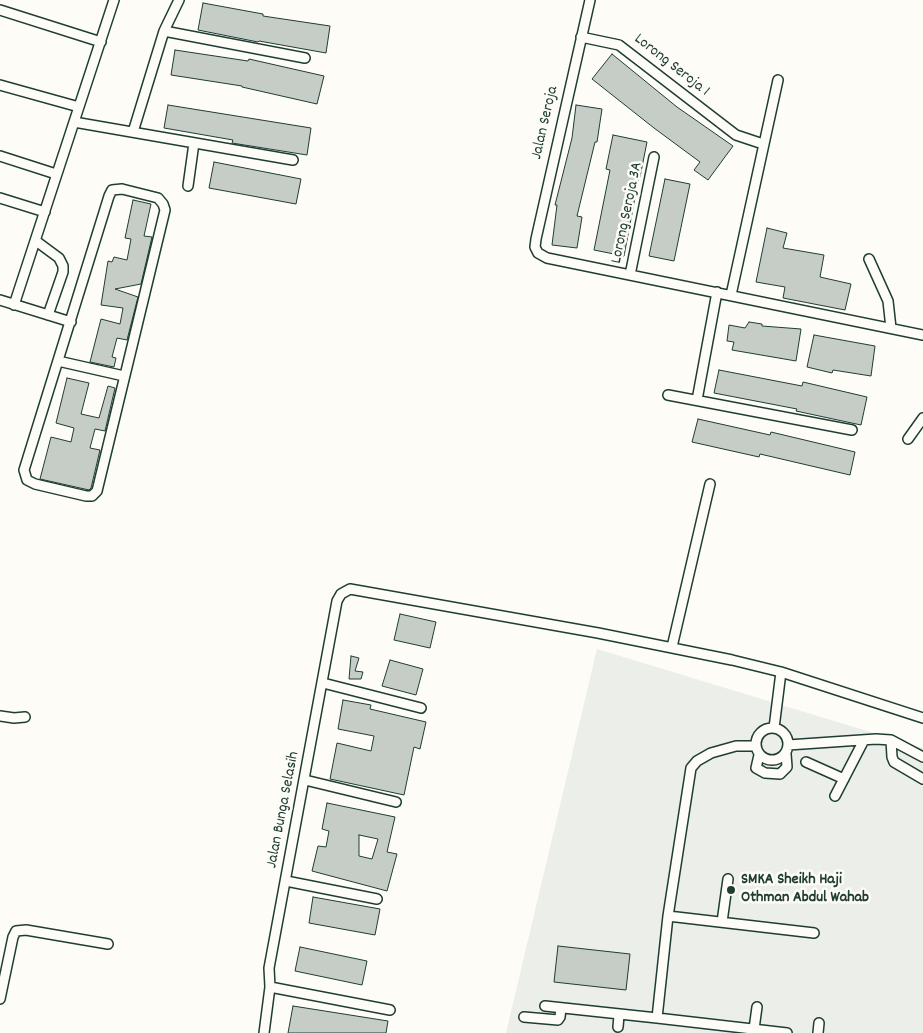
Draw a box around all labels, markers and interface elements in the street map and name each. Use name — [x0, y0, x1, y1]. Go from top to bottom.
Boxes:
street label: Lorong Seroja 1 — [629, 30, 713, 102]
street label: Jalan Seroja — [528, 85, 564, 161]
street label: Lorong Seroja 3A — [608, 161, 648, 265]
street label: Jalan Bunga Selasih — [263, 750, 305, 870]
place label: SMKA Sheikh Haji Othman Abdul Wahab — [741, 871, 869, 909]
marker: SMKA Sheikh Haji Othman Abdul Wahab — [725, 884, 737, 896]

